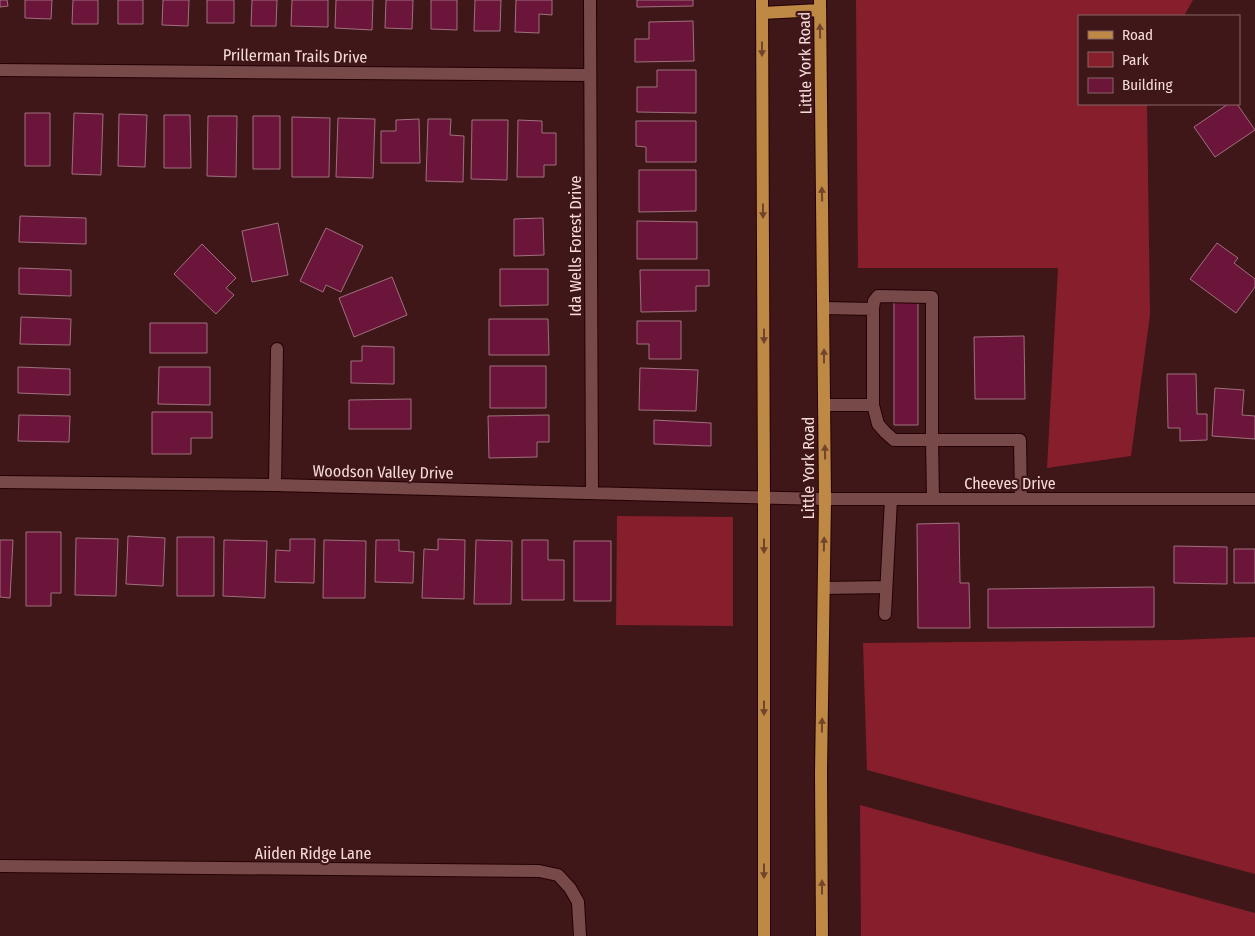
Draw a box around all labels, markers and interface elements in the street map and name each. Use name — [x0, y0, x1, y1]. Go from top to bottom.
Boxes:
street label: Little York Road — [795, 12, 815, 114]
legend — [1078, 15, 1240, 105]
one-way arrow — [816, 23, 824, 39]
text: Road — [1122, 26, 1153, 44]
one-way arrow — [758, 41, 766, 57]
street label: Prillerman Trails Drive — [223, 45, 367, 67]
text: Park — [1122, 51, 1149, 69]
text: Building — [1122, 76, 1173, 94]
street label: Ida Wells Forest Drive — [566, 176, 585, 316]
one-way arrow — [818, 185, 826, 201]
one-way arrow — [759, 203, 767, 219]
one-way arrow — [760, 329, 768, 345]
one-way arrow — [820, 348, 828, 364]
street label: Little York Road — [799, 417, 818, 519]
one-way arrow — [821, 444, 829, 460]
street label: Woodson Valley Drive — [312, 461, 454, 483]
street label: Cheeves Drive — [964, 474, 1056, 493]
one-way arrow — [821, 535, 829, 551]
one-way arrow — [760, 538, 768, 554]
one-way arrow — [760, 701, 768, 717]
one-way arrow — [818, 717, 826, 733]
street label: Aiiden Ridge Lane — [255, 844, 371, 863]
one-way arrow — [760, 863, 768, 879]
one-way arrow — [818, 879, 826, 895]

